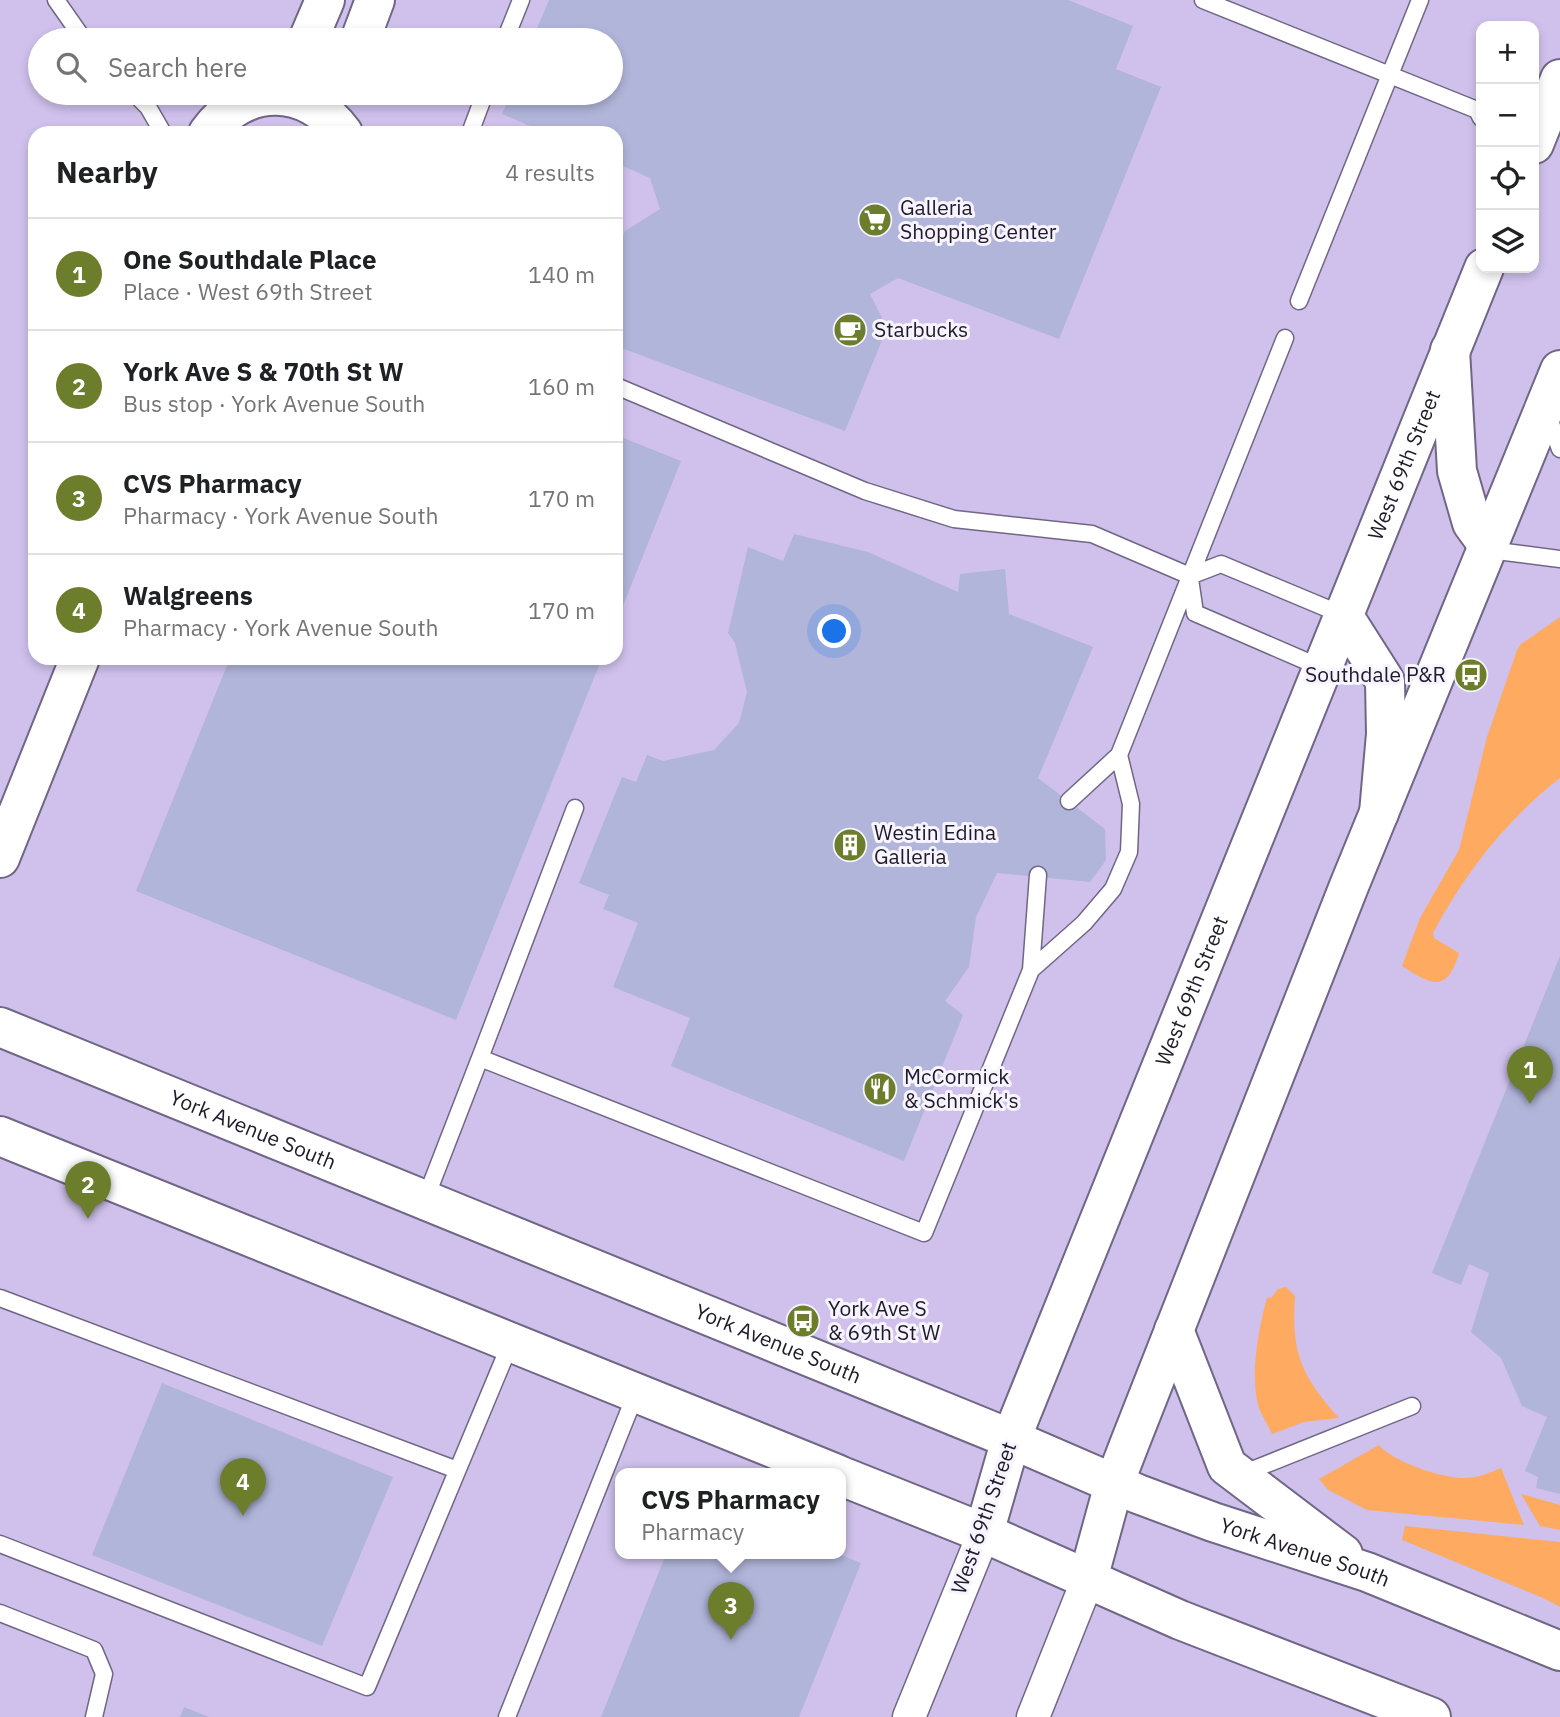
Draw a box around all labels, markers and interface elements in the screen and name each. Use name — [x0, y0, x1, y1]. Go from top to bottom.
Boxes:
map controls — [1476, 21, 1539, 273]
button: + — [1476, 21, 1539, 84]
search box — [28, 28, 623, 105]
icon: search — [52, 48, 90, 86]
text: Search here — [108, 50, 247, 84]
button: − — [1476, 84, 1539, 147]
button: locate — [1476, 147, 1539, 210]
text: Nearby — [56, 152, 158, 191]
text: 4 results — [505, 157, 595, 187]
place label: Galleria Shopping Center — [900, 193, 1057, 245]
supermarket icon: Galleria Shopping Center — [856, 201, 894, 239]
button: layers — [1476, 210, 1539, 273]
text: One Southdale Place — [123, 242, 377, 276]
text: 1 — [72, 259, 86, 289]
text: 140 m — [528, 259, 595, 289]
text: Place · West 69th Street — [123, 276, 372, 306]
cafe icon: Starbucks — [831, 311, 869, 349]
place label: Starbucks — [874, 315, 968, 343]
text: York Ave S & 70th St W — [123, 354, 404, 388]
text: 2 — [72, 371, 86, 401]
text: 160 m — [528, 371, 595, 401]
street label: West 69th Street — [1361, 386, 1446, 544]
text: Bus stop · York Avenue South — [123, 388, 425, 418]
text: CVS Pharmacy — [123, 466, 302, 500]
text: 3 — [72, 483, 86, 513]
text: 170 m — [528, 483, 595, 513]
text: Pharmacy · York Avenue South — [123, 500, 439, 530]
text: Walgreens — [123, 578, 253, 612]
text: 4 — [72, 595, 86, 625]
text: 170 m — [528, 595, 595, 625]
text: Pharmacy · York Avenue South — [123, 612, 439, 642]
your location — [817, 614, 851, 648]
bus stop icon: Southdale P&R — [1452, 656, 1490, 694]
place label: Southdale P&R — [1305, 660, 1446, 688]
place label: Westin Edina Galleria — [874, 818, 996, 870]
building icon: Westin Edina Galleria — [831, 826, 869, 864]
street label: West 69th Street — [1148, 911, 1234, 1070]
pin: 1 — [1507, 1046, 1553, 1104]
place label: McCormick & Schmick's — [904, 1062, 1019, 1114]
restaurant icon: McCormick & Schmick's — [861, 1070, 899, 1108]
street label: York Avenue South — [166, 1083, 341, 1176]
pin: 2 — [65, 1161, 111, 1219]
place label: York Ave S & 69th St W — [828, 1294, 941, 1346]
street label: York Avenue South — [691, 1297, 866, 1389]
bus stop icon: York Ave S & 69th St W — [784, 1302, 822, 1340]
street label: West 69th Street — [944, 1438, 1022, 1598]
pin: 4 — [220, 1458, 266, 1516]
popup — [615, 1468, 846, 1559]
text: CVS Pharmacy — [641, 1482, 820, 1516]
street label: York Avenue South — [1217, 1510, 1394, 1593]
text: Pharmacy — [641, 1516, 744, 1546]
pin: 3 — [708, 1582, 754, 1640]

